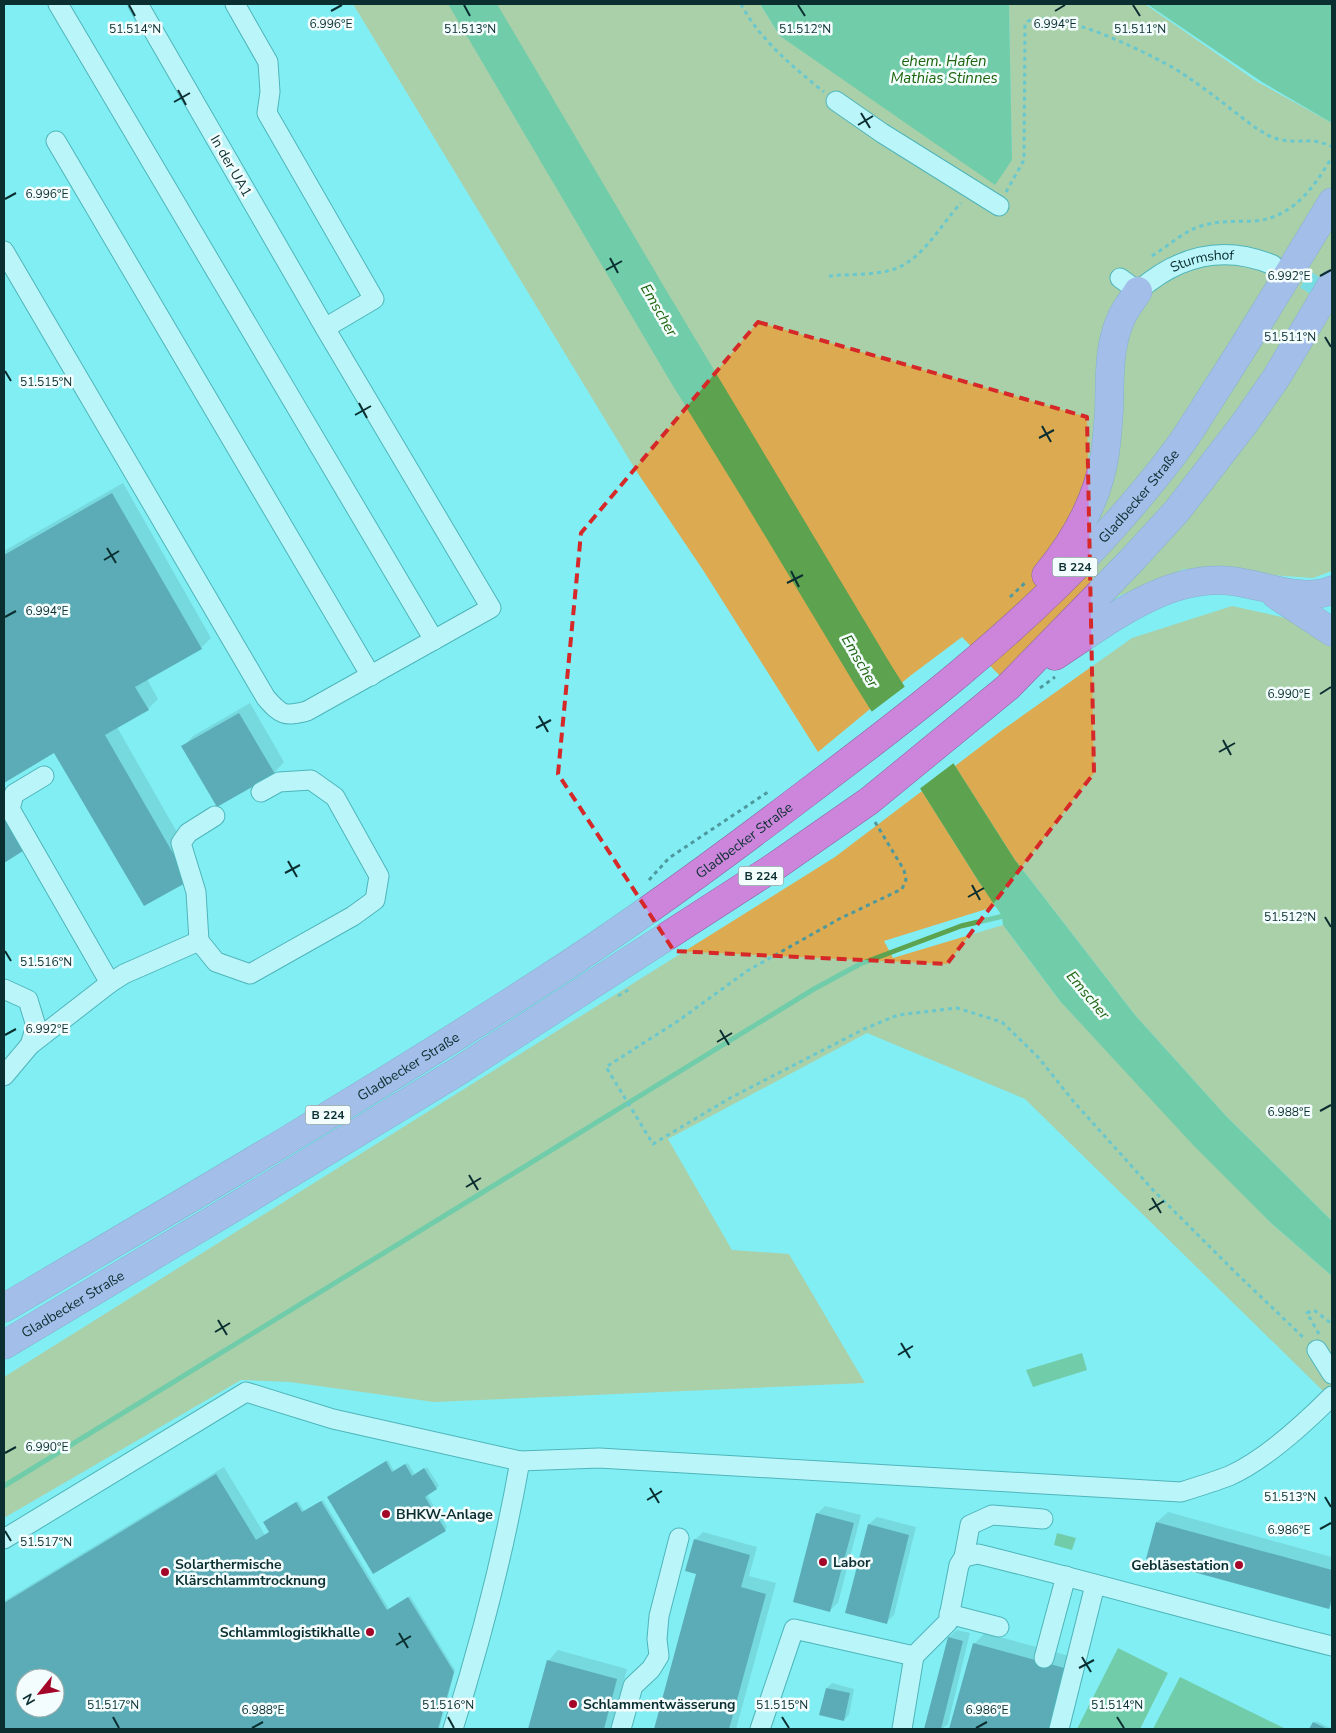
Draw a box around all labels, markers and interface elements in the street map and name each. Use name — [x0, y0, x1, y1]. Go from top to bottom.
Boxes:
text: 6.996°E — [310, 16, 352, 32]
text: 6.994°E — [1034, 16, 1076, 32]
text: 51.514°N — [109, 21, 161, 37]
text: 51.513°N — [444, 21, 496, 37]
text: 51.512°N — [779, 21, 831, 37]
text: 51.511°N — [1114, 21, 1166, 37]
water label: ehem. Hafen Mathias Stinnes — [890, 51, 998, 88]
street label: In der UA1 — [206, 132, 256, 200]
text: 6.996°E — [26, 186, 68, 202]
street label: Sturmshof — [1167, 245, 1235, 277]
text: 6.992°E — [1268, 268, 1310, 284]
water label: Emscher — [636, 280, 682, 340]
text: 51.511°N — [1264, 329, 1316, 345]
text: 51.515°N — [20, 374, 72, 390]
street label: Gladbecker Straße — [1094, 445, 1183, 547]
road number: B 224 — [1052, 558, 1098, 576]
text: 6.994°E — [26, 603, 68, 619]
water label: Emscher — [837, 631, 883, 691]
text: 6.990°E — [1268, 686, 1310, 702]
street label: Gladbecker Straße — [691, 797, 797, 883]
road number: B 224 — [738, 866, 784, 886]
text: 51.512°N — [1264, 909, 1316, 925]
text: 51.516°N — [20, 954, 72, 970]
water label: Emscher — [1062, 967, 1115, 1024]
text: 6.992°E — [26, 1021, 68, 1037]
street label: Gladbecker Straße — [354, 1027, 463, 1105]
text: 6.988°E — [1268, 1104, 1310, 1120]
road number: B 224 — [306, 1106, 350, 1124]
street label: Gladbecker Straße — [18, 1266, 128, 1342]
text: 6.990°E — [26, 1439, 68, 1455]
text: 51.513°N — [1264, 1489, 1316, 1505]
place label: BHKW-Anlage — [396, 1505, 493, 1524]
marker: BHKW-Anlage — [380, 1508, 392, 1520]
text: 6.986°E — [1268, 1522, 1310, 1538]
text: 51.517°N — [20, 1534, 72, 1550]
place label: Labor — [833, 1553, 871, 1572]
place label: Solarthermische Klärschlammtrocknung — [175, 1555, 326, 1590]
marker: Labor — [817, 1556, 829, 1568]
place label: Gebläsestation — [1131, 1556, 1229, 1575]
marker: Gebläsestation — [1233, 1559, 1245, 1571]
marker: Solarthermische Klärschlammtrocknung — [159, 1566, 171, 1578]
place label: Schlammlogistikhalle — [220, 1623, 360, 1642]
marker: Schlammlogistikhalle — [364, 1626, 376, 1638]
north arrow — [15, 1668, 65, 1718]
text: N — [18, 1690, 40, 1709]
place label: Schlammentwässerung — [583, 1695, 736, 1714]
text: 51.517°N — [87, 1697, 139, 1713]
text: 51.516°N — [422, 1697, 474, 1713]
text: 51.515°N — [756, 1697, 808, 1713]
text: 51.514°N — [1091, 1697, 1143, 1713]
marker: Schlammentwässerung — [567, 1698, 579, 1710]
text: 6.988°E — [242, 1702, 284, 1718]
text: 6.986°E — [966, 1702, 1008, 1718]

